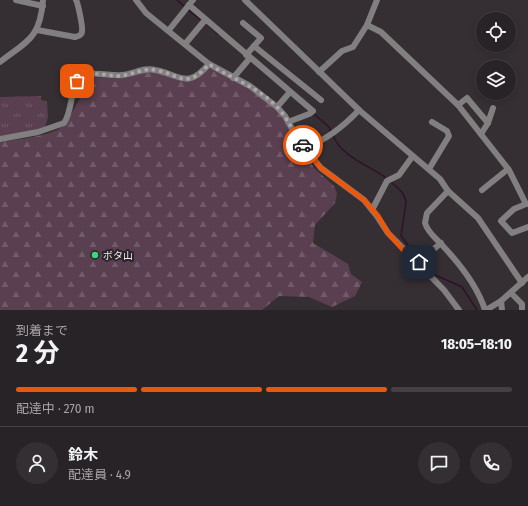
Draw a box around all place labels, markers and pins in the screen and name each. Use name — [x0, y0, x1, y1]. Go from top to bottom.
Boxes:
pin — [60, 64, 94, 98]
pin — [402, 245, 436, 279]
marker: ボタ山 — [90, 250, 100, 260]
place label: ボタ山 — [103, 250, 133, 262]

